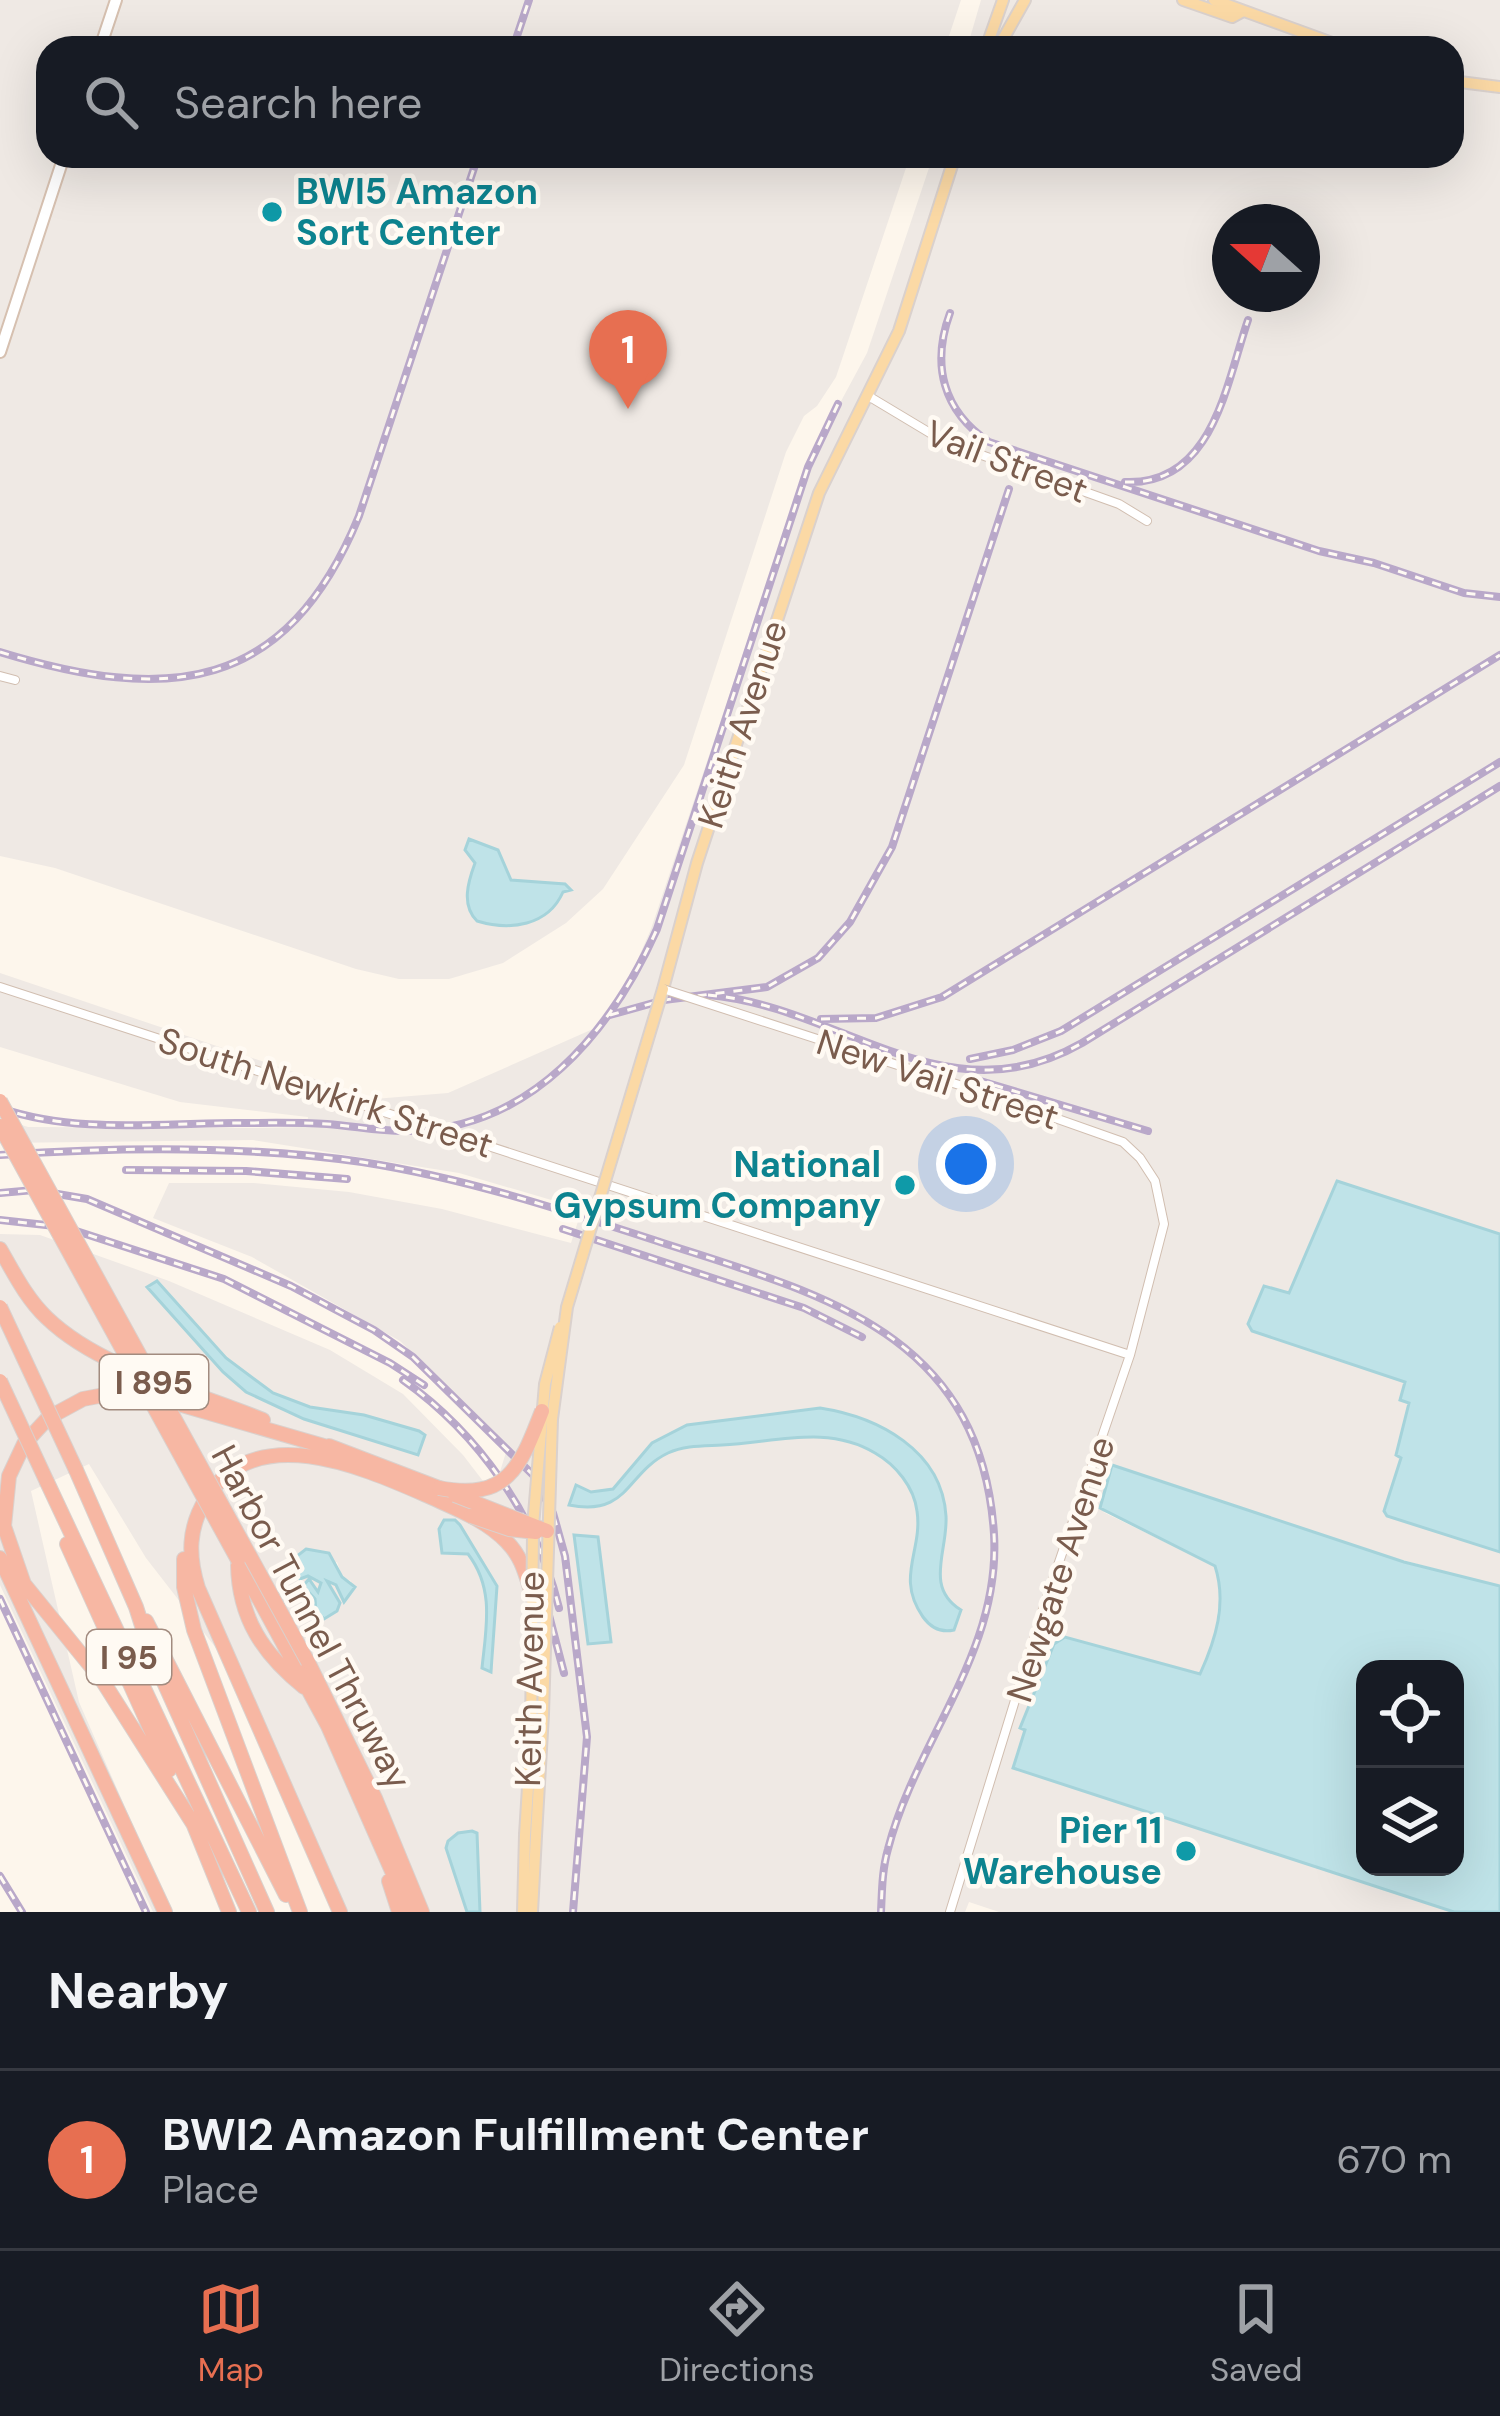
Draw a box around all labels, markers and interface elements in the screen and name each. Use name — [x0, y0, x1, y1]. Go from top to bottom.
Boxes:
search box — [36, 36, 1464, 168]
icon: search — [78, 69, 144, 135]
text: Search here — [174, 73, 422, 132]
place label: BWI5 Amazon Sort Center — [296, 168, 538, 256]
marker: BWI5 Amazon Sort Center — [259, 199, 285, 225]
north arrow — [1212, 204, 1320, 312]
pin: 1 — [589, 310, 667, 409]
street label: Vail Street — [919, 409, 1095, 514]
street label: Keith Avenue — [687, 614, 798, 834]
street label: South Newkirk Street — [153, 1016, 499, 1169]
street label: New Vail Street — [811, 1018, 1065, 1141]
your location — [936, 1134, 996, 1194]
place label: National Gypsum Company — [554, 1141, 881, 1229]
marker: National Gypsum Company — [892, 1172, 918, 1198]
road number: I 895 — [100, 1355, 208, 1409]
street label: Newgate Avenue — [995, 1430, 1126, 1708]
street label: Harbor Tunnel Thruway — [201, 1437, 422, 1798]
street label: Keith Avenue — [504, 1571, 555, 1787]
road number: I 95 — [87, 1630, 171, 1684]
map controls — [1356, 1660, 1464, 1876]
button: locate — [1356, 1660, 1464, 1768]
button: layers — [1356, 1768, 1464, 1876]
place label: Pier 11 Warehouse — [963, 1807, 1162, 1895]
marker: Pier 11 Warehouse — [1173, 1838, 1199, 1864]
text: Nearby — [48, 1957, 229, 2024]
text: BWI2 Amazon Fulfillment Center — [162, 2105, 869, 2164]
text: 1 — [80, 2134, 94, 2185]
text: 670 m — [1336, 2134, 1452, 2185]
text: Place — [162, 2164, 259, 2215]
tab: Map — [198, 2276, 264, 2391]
tab: Directions — [659, 2276, 815, 2391]
tab: Saved — [1210, 2276, 1302, 2391]

